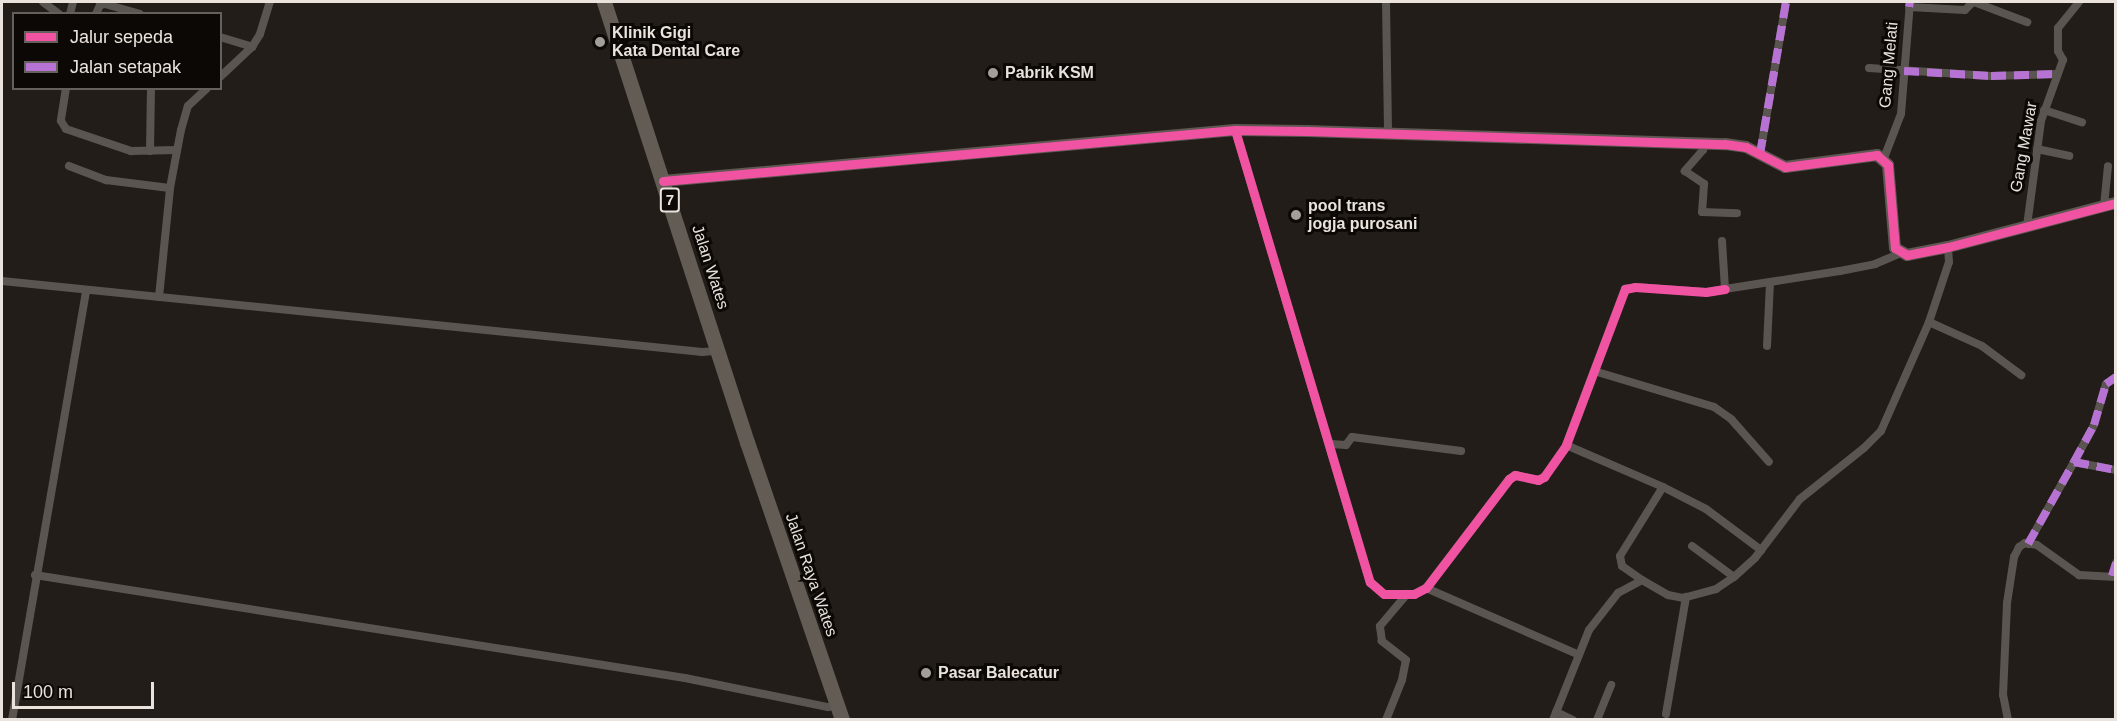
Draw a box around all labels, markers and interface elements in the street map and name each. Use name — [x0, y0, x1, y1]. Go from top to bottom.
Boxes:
legend — [12, 12, 222, 90]
street label: Gang Melati — [1876, 21, 1902, 109]
place label: Klinik Gigi Kata Dental Care — [612, 23, 740, 61]
text: Jalur sepeda — [70, 27, 173, 47]
marker: Klinik Gigi Kata Dental Care — [593, 35, 607, 49]
text: Jalan setapak — [70, 57, 181, 77]
place label: Pabrik KSM — [1005, 63, 1094, 83]
marker: Pabrik KSM — [986, 66, 1000, 80]
street label: Gang Mawar — [2007, 100, 2041, 194]
road number: 7 — [660, 188, 680, 212]
place label: pool trans jogja purosani — [1308, 196, 1417, 234]
marker: pool trans jogja purosani — [1289, 208, 1303, 222]
street label: Jalan Wates — [687, 222, 733, 312]
street label: Jalan Raya Wates — [781, 511, 841, 639]
place label: Pasar Balecatur — [938, 663, 1059, 683]
marker: Pasar Balecatur — [919, 666, 933, 680]
scale bar — [15, 670, 158, 708]
text: 100 m — [23, 682, 73, 702]

